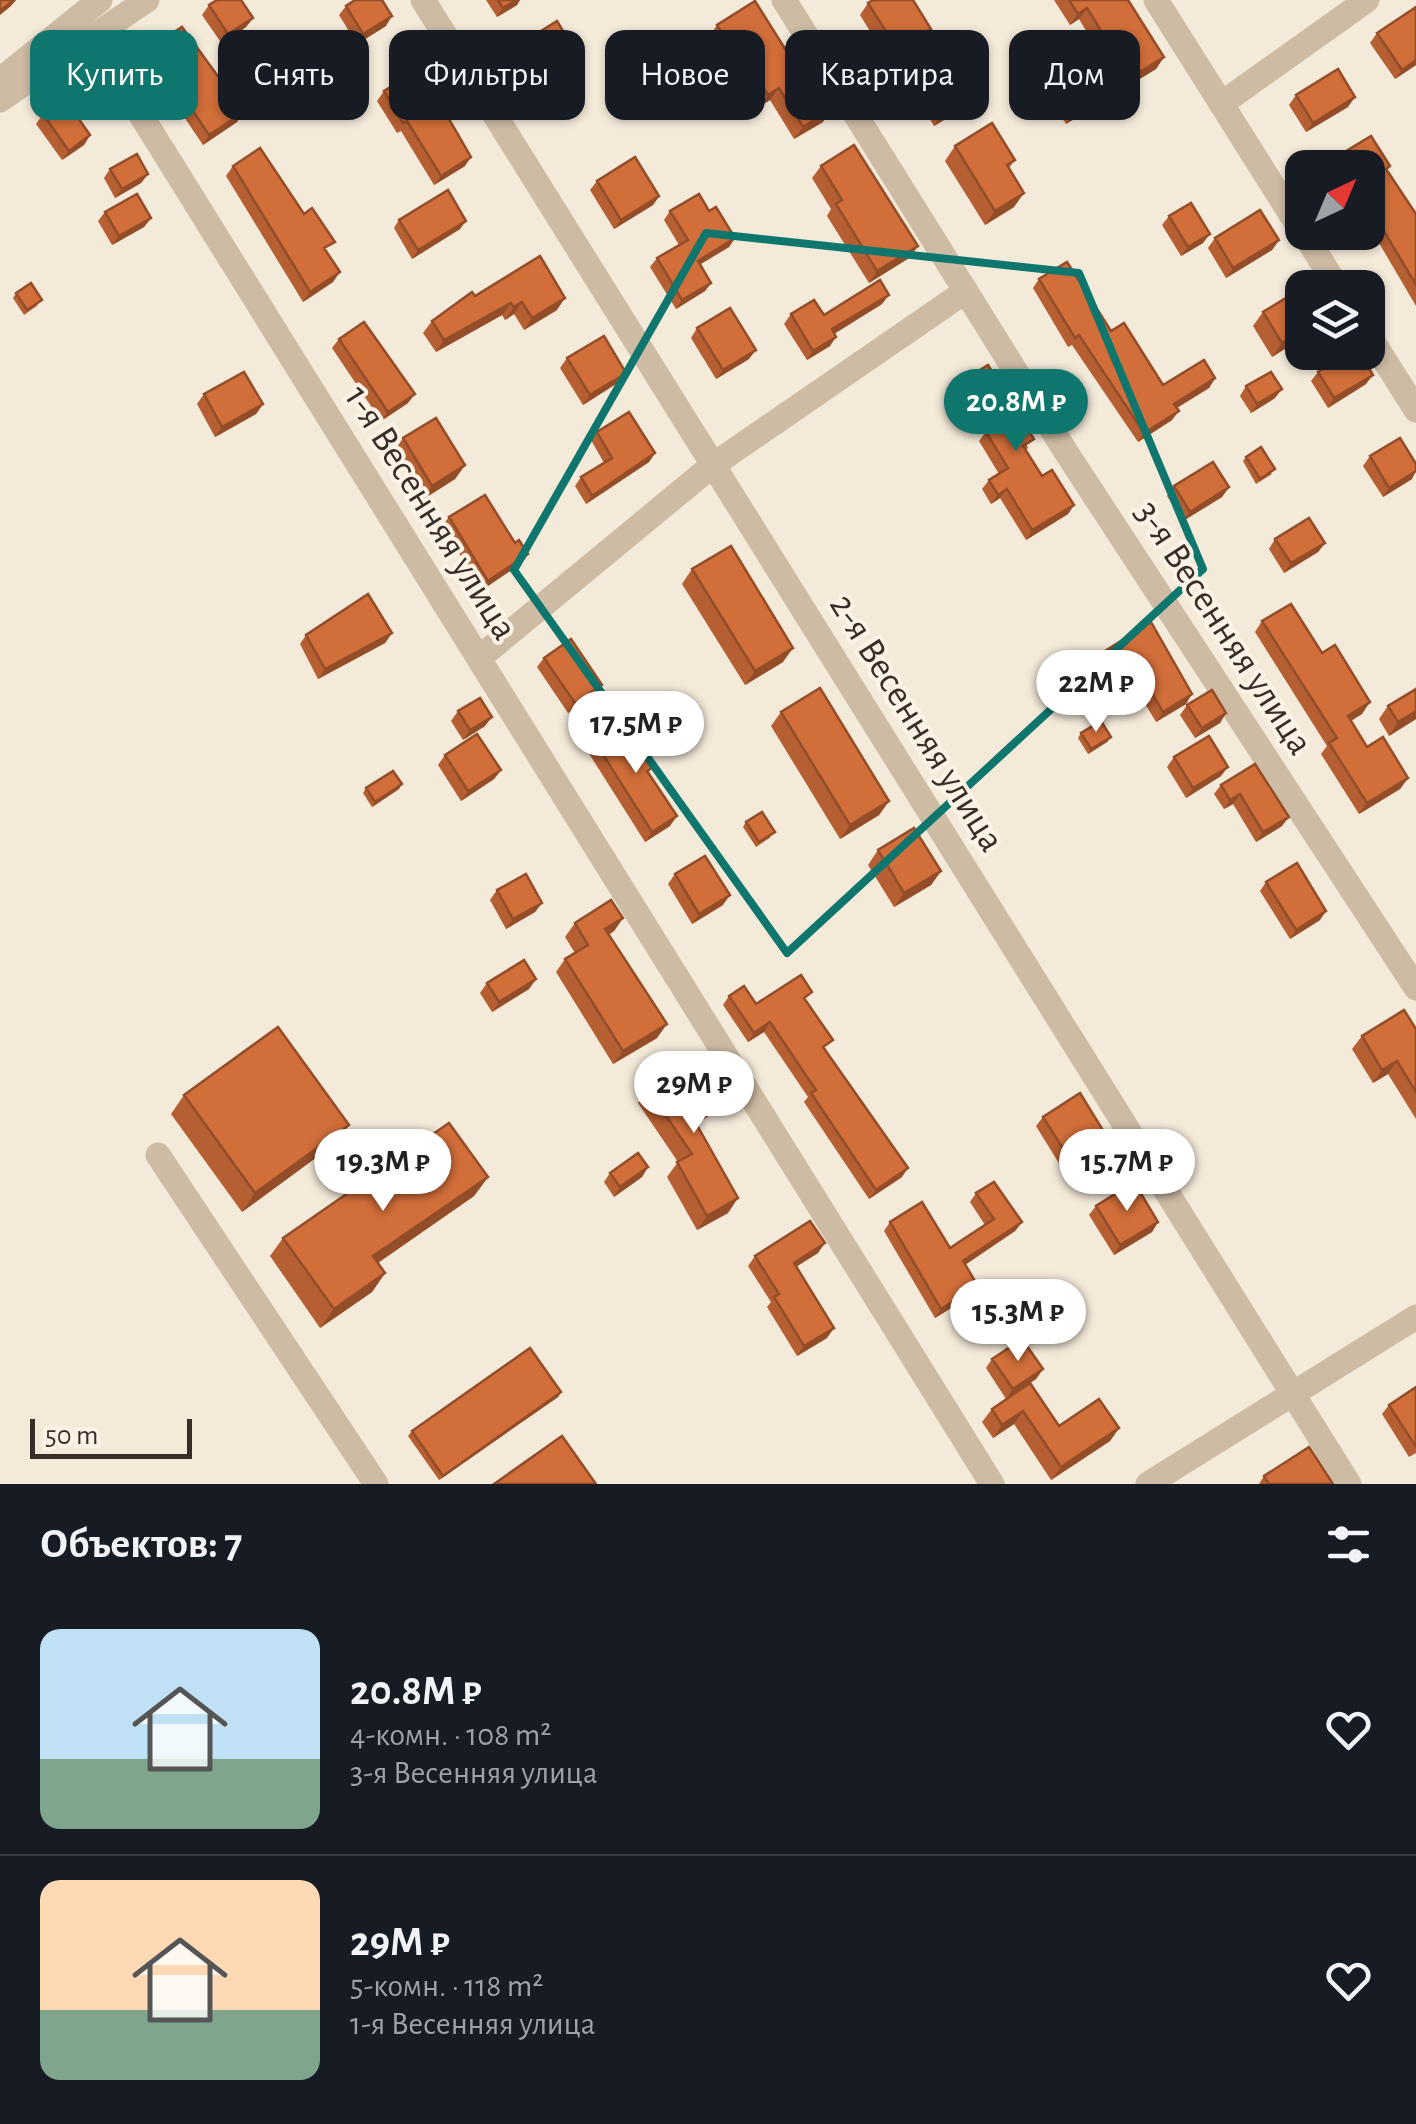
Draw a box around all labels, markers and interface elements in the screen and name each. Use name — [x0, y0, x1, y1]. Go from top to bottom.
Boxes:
chip: Купить — [30, 30, 198, 120]
chip: Снять — [218, 30, 369, 120]
chip: Фильтры — [389, 30, 585, 120]
chip: Новое — [605, 30, 765, 120]
chip: Квартира — [785, 30, 989, 120]
chip: Дом — [1009, 30, 1140, 120]
north arrow — [1285, 150, 1385, 250]
map controls — [1285, 150, 1385, 370]
button: layers — [1285, 270, 1385, 370]
pin: 20.8M ₽ — [924, 369, 1108, 454]
street label: 1-я Весенняя улица — [337, 379, 524, 647]
text: 20.8M ₽ — [966, 385, 1066, 417]
street label: 3-я Весенняя улица — [1127, 494, 1319, 762]
street label: 2-я Весенняя улица — [822, 588, 1011, 858]
pin: 22M ₽ — [1026, 650, 1166, 735]
text: 22M ₽ — [1058, 666, 1134, 698]
pin: 17.5M ₽ — [544, 691, 728, 776]
text: 17.5M ₽ — [590, 707, 682, 739]
pin: 29M ₽ — [624, 1051, 764, 1136]
text: 29M ₽ — [656, 1067, 732, 1099]
pin: 19.3M ₽ — [291, 1129, 475, 1214]
pin: 15.7M ₽ — [1035, 1129, 1219, 1214]
text: 19.3M ₽ — [336, 1145, 430, 1177]
text: 15.7M ₽ — [1081, 1145, 1173, 1177]
pin: 15.3M ₽ — [926, 1279, 1110, 1364]
text: 15.3M ₽ — [972, 1295, 1064, 1327]
scale bar — [30, 1414, 192, 1458]
text: 50 m — [45, 1422, 99, 1450]
icon: filters — [1321, 1517, 1376, 1572]
text: Объектов: 7 — [40, 1523, 242, 1565]
icon: home — [120, 1669, 240, 1789]
text: 20.8M ₽ — [350, 1670, 481, 1712]
icon: heart — [1321, 1702, 1376, 1757]
text: 4-комн. · 108 m² — [350, 1719, 551, 1751]
text: 3-я Весенняя улица — [350, 1757, 598, 1789]
icon: home — [120, 1920, 240, 2040]
text: 29M ₽ — [350, 1921, 450, 1963]
icon: heart — [1321, 1953, 1376, 2008]
text: 5-комн. · 118 m² — [350, 1970, 544, 2002]
text: 1-я Весенняя улица — [350, 2008, 595, 2040]

